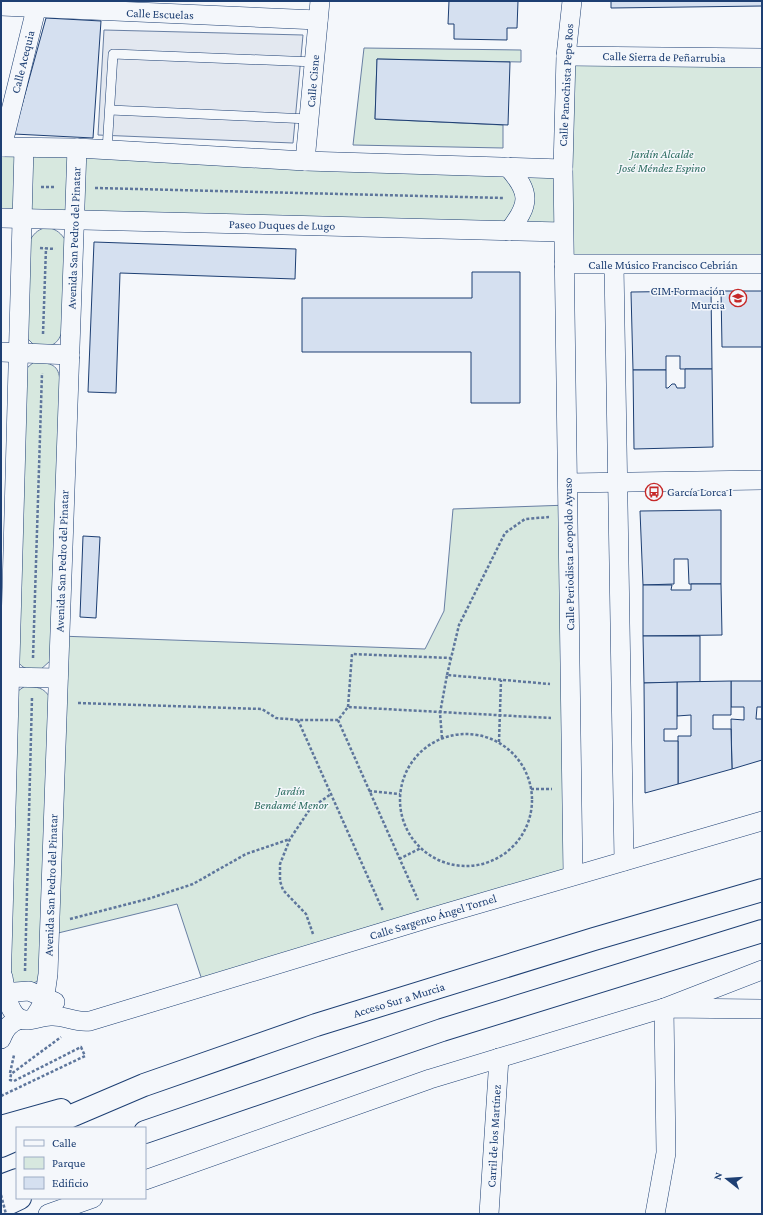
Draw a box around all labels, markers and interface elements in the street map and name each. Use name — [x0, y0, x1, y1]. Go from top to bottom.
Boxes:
street label: Calle Escuelas — [126, 6, 194, 22]
street label: Calle Panochista Pepe Ros — [556, 23, 576, 147]
street label: Calle Acequia — [8, 29, 38, 95]
street label: Calle Sierra de Peñarrubia — [602, 49, 726, 65]
street label: Calle Cisne — [304, 54, 322, 108]
park label: Jardín Alcalde José Méndez Espino — [616, 147, 706, 175]
street label: Avenida San Pedro del Pinatar — [65, 166, 84, 309]
street label: Paseo Duques de Lugo — [229, 217, 335, 233]
street label: Calle Músico Francisco Cebrián — [588, 258, 738, 272]
place label: CIM Formación Murcia — [650, 284, 726, 312]
school or university icon: CIM Formación Murcia — [728, 288, 748, 308]
street label: Calle Periodista Leopoldo Ayuso — [561, 477, 577, 631]
bus stop icon: García Lorca I — [644, 482, 664, 502]
place label: García Lorca I — [667, 485, 733, 499]
street label: Avenida San Pedro del Pinatar — [53, 489, 72, 632]
park label: Jardín Bendamé Menor — [254, 784, 329, 812]
street label: Avenida San Pedro del Pinatar — [42, 813, 61, 956]
street label: Calle Sargento Ángel Tornel — [368, 891, 498, 943]
street label: Acceso Sur a Murcia — [351, 979, 447, 1021]
street label: Carril de los Martínez — [484, 1084, 504, 1188]
legend — [16, 1127, 146, 1199]
text: Calle — [52, 1136, 76, 1150]
text: Parque — [52, 1156, 85, 1170]
north arrow — [707, 1159, 747, 1199]
text: N — [711, 1170, 724, 1181]
text: Edificio — [52, 1176, 89, 1190]

